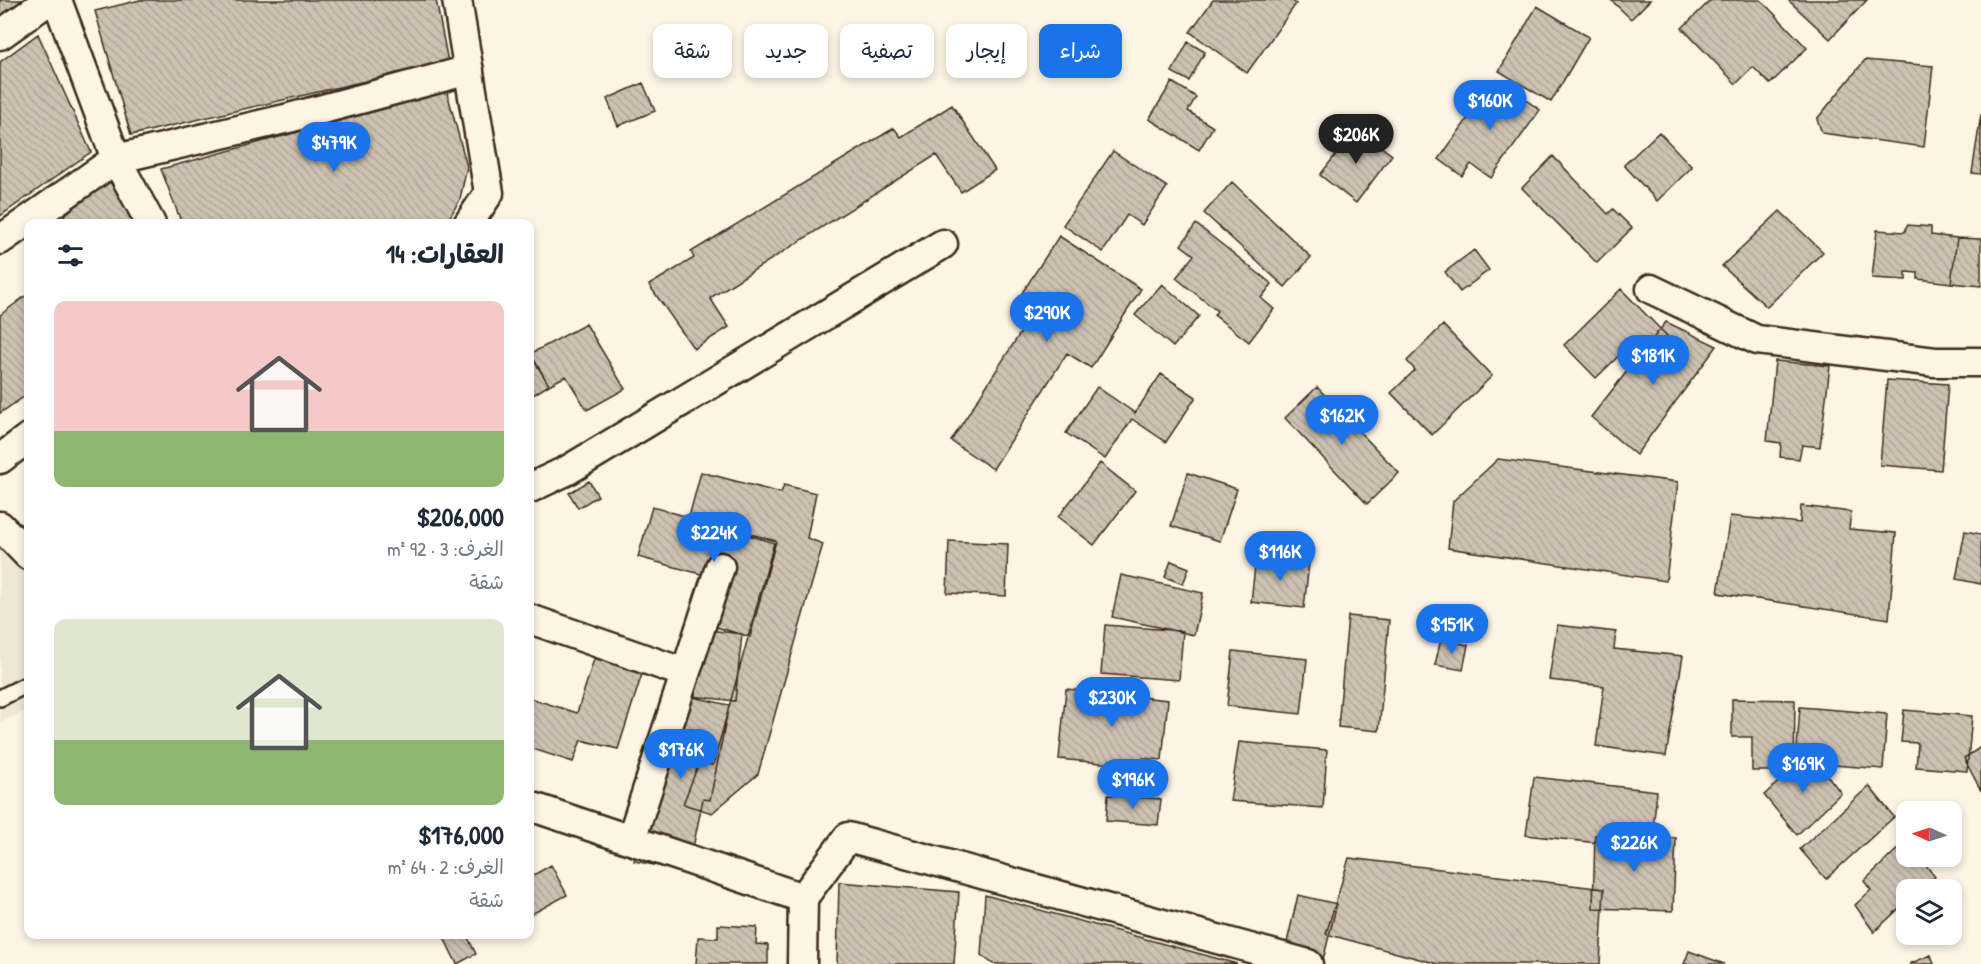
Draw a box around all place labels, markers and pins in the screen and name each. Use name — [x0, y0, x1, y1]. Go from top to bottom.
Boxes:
pin: $160K — [1448, 80, 1532, 131]
pin: $206K — [1314, 114, 1398, 165]
pin: $479K — [292, 122, 376, 173]
pin: $290K — [1005, 292, 1089, 343]
pin: $181K — [1611, 335, 1695, 386]
pin: $162K — [1300, 395, 1384, 446]
pin: $224K — [672, 512, 756, 563]
pin: $116K — [1238, 531, 1322, 582]
pin: $151K — [1410, 604, 1494, 655]
pin: $230K — [1070, 677, 1154, 728]
pin: $176K — [639, 729, 723, 780]
pin: $169K — [1761, 743, 1845, 794]
pin: $196K — [1091, 759, 1175, 810]
pin: $226K — [1592, 822, 1676, 873]

